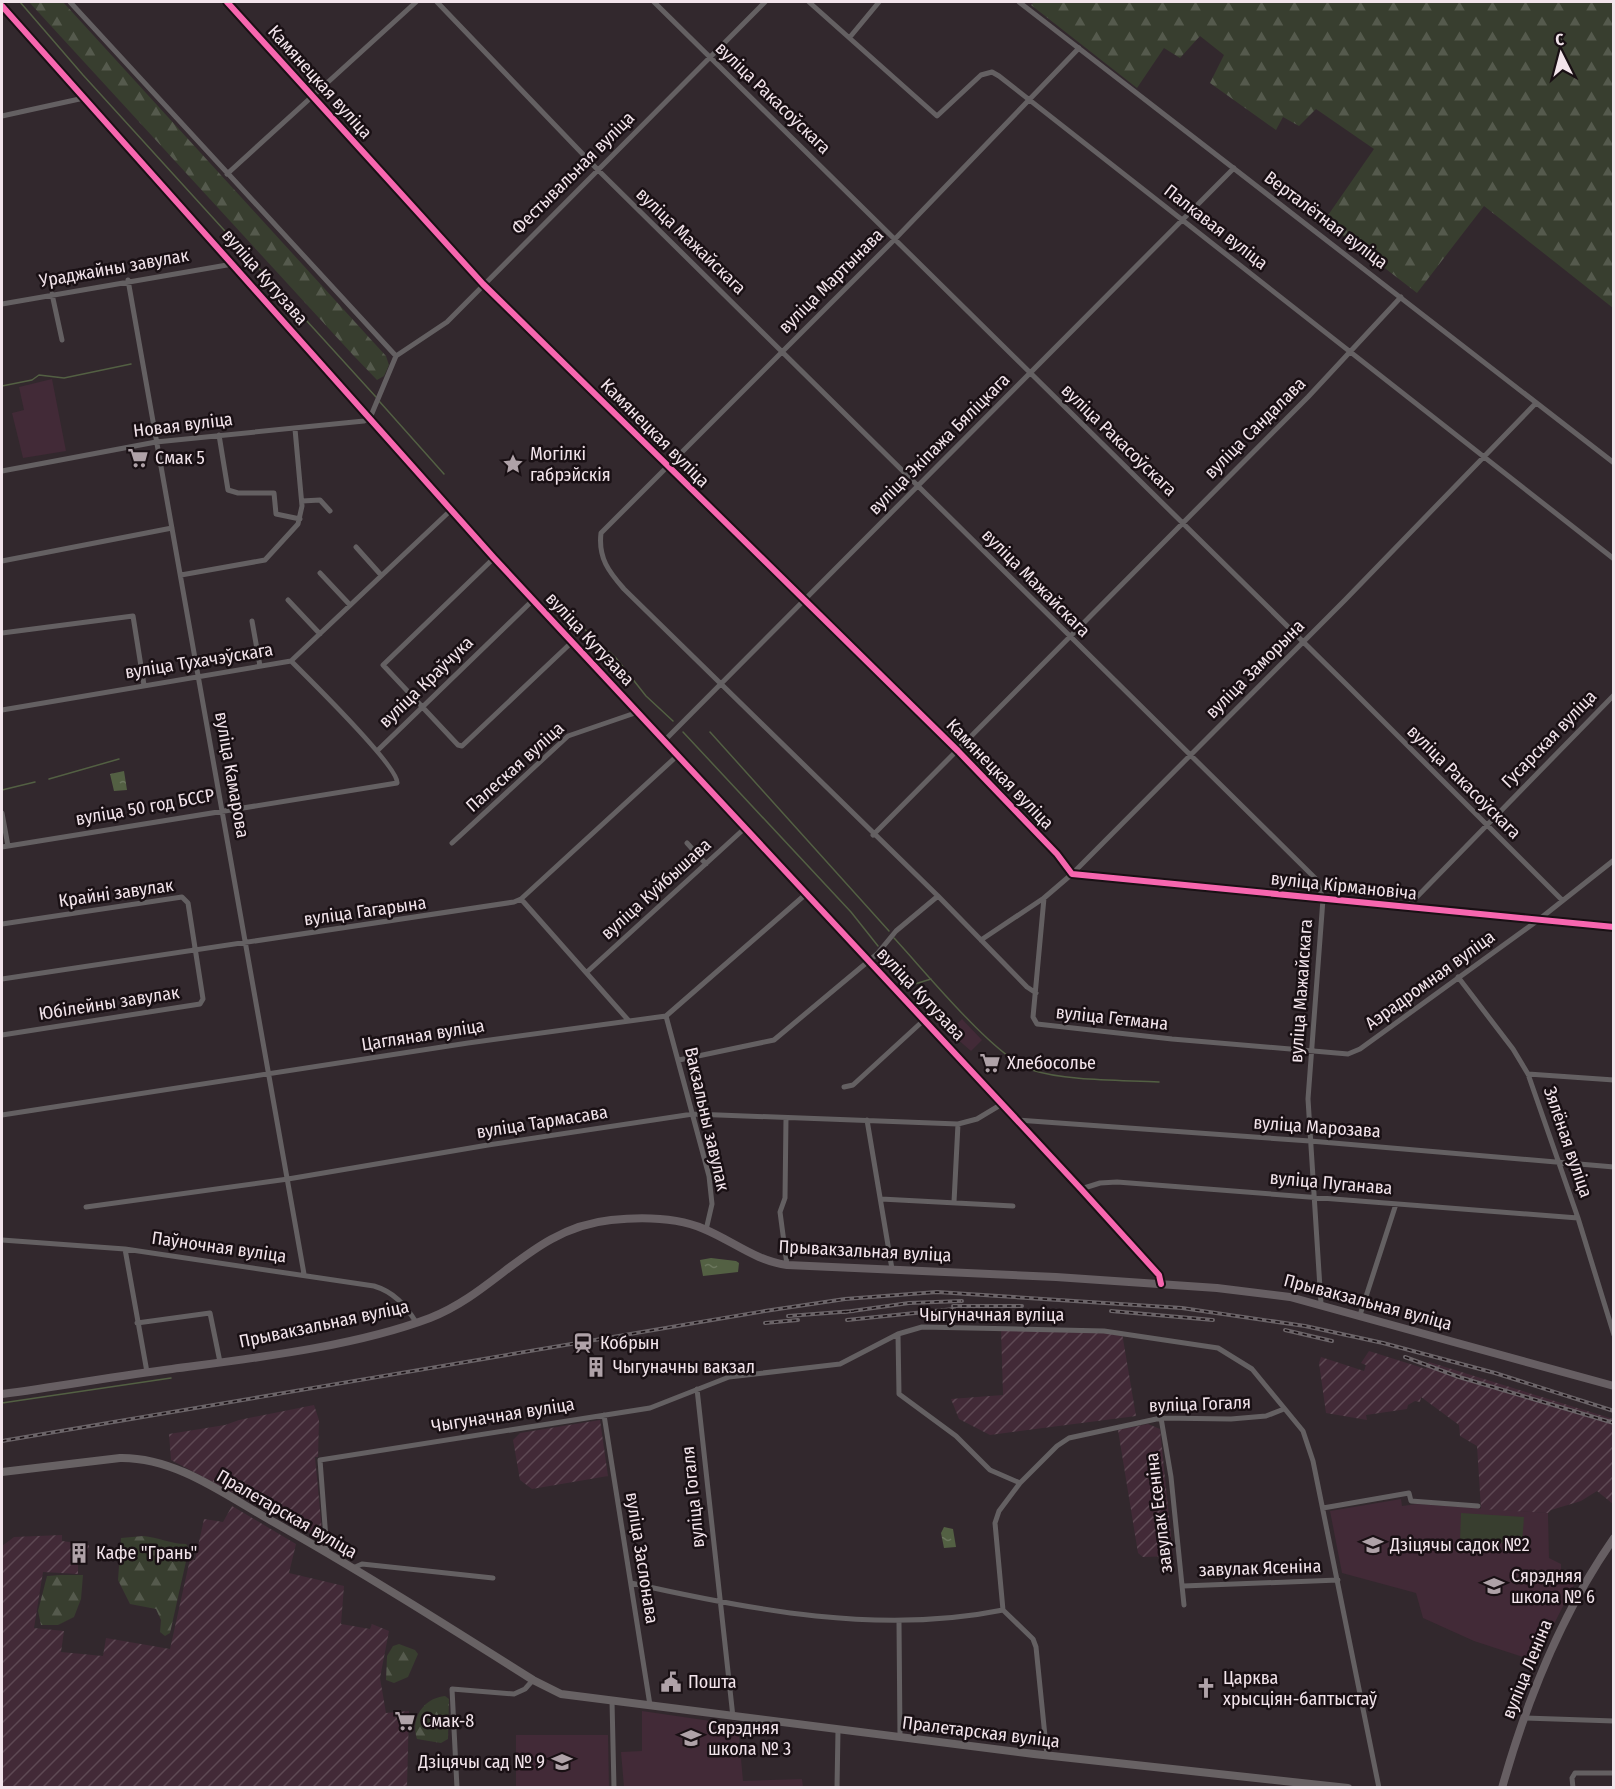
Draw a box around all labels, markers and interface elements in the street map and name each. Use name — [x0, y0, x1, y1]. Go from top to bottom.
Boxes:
street label: Камянецкая вуліца — [263, 21, 377, 143]
north arrow — [1531, 24, 1591, 84]
text: С — [1554, 30, 1565, 49]
street label: вуліца Ракасоўскага — [711, 37, 835, 159]
street label: Фестывальная вуліца — [507, 107, 639, 239]
street label: Верталётная вуліца — [1260, 166, 1392, 274]
street label: Палкавая вуліца — [1160, 180, 1272, 274]
street label: вуліца Мажайскага — [632, 183, 751, 299]
street label: вуліца Кутузава — [217, 224, 313, 330]
street label: вуліца Мартынава — [774, 224, 888, 338]
street label: Ураджайны завулак — [37, 244, 191, 292]
street label: вуліца Экіпажа Бяліцкага — [864, 369, 1014, 519]
street label: вуліца Сандалава — [1200, 373, 1310, 483]
street label: Камянецкая вуліца — [596, 374, 714, 492]
street label: вуліца Ракасоўскага — [1057, 379, 1181, 501]
street label: Новая вуліца — [132, 408, 234, 442]
place label: Могілкі габрэйскія — [530, 443, 611, 486]
supermarket icon: Смак 5 — [126, 446, 150, 470]
place label: Смак 5 — [155, 447, 205, 469]
place icon: Могілкі габрэйскія — [501, 452, 525, 476]
street label: вуліца Мажайскага — [977, 524, 1095, 642]
street label: вуліца Кутузава — [541, 588, 639, 691]
street label: вуліца Заморына — [1201, 615, 1309, 723]
street label: вуліца Краўчука — [374, 631, 478, 732]
street label: вуліца Тухачэўскага — [123, 638, 275, 684]
street label: Гусарская вуліца — [1497, 685, 1601, 792]
street label: вуліца Камарова — [210, 710, 254, 840]
street label: Камянецкая вуліца — [942, 714, 1058, 834]
street label: Палеская вуліца — [461, 717, 569, 817]
street label: вуліца Ракасоўскага — [1403, 721, 1526, 844]
street label: вуліца 50 год БССР — [74, 784, 216, 830]
street label: вуліца Куйбышава — [596, 834, 716, 944]
street label: вуліца Кірмановіча — [1270, 867, 1418, 905]
street label: Крайні завулак — [57, 874, 175, 912]
street label: вуліца Гагарына — [302, 891, 428, 930]
street label: вуліца Мажайскага — [1285, 918, 1317, 1064]
street label: Аэрадромная вуліца — [1361, 925, 1499, 1034]
street label: вуліца Кутузава — [872, 943, 970, 1046]
street label: Юбілейны завулак — [37, 981, 181, 1025]
street label: вуліца Гетмана — [1055, 1001, 1170, 1035]
street label: Цагляная вуліца — [360, 1014, 486, 1056]
street label: Вакзальны завулак — [680, 1045, 734, 1194]
supermarket icon: Хлебосолье — [978, 1051, 1002, 1075]
place label: Хлебосолье — [1007, 1052, 1096, 1074]
street label: Зялёная вуліца — [1539, 1084, 1597, 1201]
street label: вуліца Тармасава — [475, 1101, 609, 1143]
street label: вуліца Марозава — [1253, 1112, 1382, 1142]
street label: вуліца Пуганава — [1269, 1167, 1393, 1199]
street label: Паўночная вуліца — [150, 1227, 288, 1267]
street label: Прывакзальная вуліца — [778, 1235, 952, 1267]
street label: Прывакзальная вуліца — [1282, 1269, 1455, 1335]
street label: Прывакзальная вуліца — [237, 1295, 411, 1353]
street label: Чыгуначная вуліца — [920, 1304, 1064, 1326]
station icon: Кобрын — [571, 1331, 595, 1355]
place label: Кобрын — [600, 1332, 659, 1354]
building icon: Чыгуначны вакзал — [584, 1355, 608, 1379]
place label: Чыгуначны вакзал — [613, 1356, 755, 1378]
street label: вуліца Гогаля — [1149, 1391, 1251, 1417]
street label: Чыгуначная вуліца — [430, 1393, 576, 1437]
street label: вуліца Гогаля — [677, 1445, 709, 1549]
street label: завулак Есеніна — [1141, 1451, 1177, 1574]
street label: Пралетарская вуліца — [213, 1465, 361, 1563]
street label: вуліца Заслонава — [621, 1491, 663, 1626]
school or university icon: Дзіцячы садок №2 — [1361, 1533, 1385, 1557]
place label: Дзіцячы садок №2 — [1389, 1534, 1530, 1556]
building icon: Кафе "Грань" — [67, 1541, 91, 1565]
place label: Кафе "Грань" — [96, 1542, 197, 1564]
street label: завулак Ясеніна — [1198, 1555, 1322, 1581]
place label: Сярэдняя школа № 6 — [1511, 1565, 1595, 1608]
school or university icon: Сярэдняя школа № 6 — [1482, 1574, 1506, 1598]
street label: вуліца Леніна — [1497, 1616, 1557, 1722]
place label: Царква хрысціян-баптыстаў — [1223, 1667, 1377, 1710]
public building icon: Пошта — [659, 1670, 683, 1694]
place label: Пошта — [688, 1671, 737, 1693]
church icon: Царква хрысціян-баптыстаў — [1194, 1676, 1218, 1700]
supermarket icon: Смак-8 — [393, 1709, 417, 1733]
place label: Смак-8 — [422, 1710, 474, 1732]
street label: Пралетарская вуліца — [901, 1711, 1061, 1753]
place label: Сярэдняя школа № 3 — [708, 1717, 791, 1760]
school or university icon: Сярэдняя школа № 3 — [679, 1726, 703, 1750]
school or university icon: Дзіцячы сад № 9 — [550, 1750, 574, 1774]
place label: Дзіцячы сад № 9 — [417, 1751, 545, 1773]

